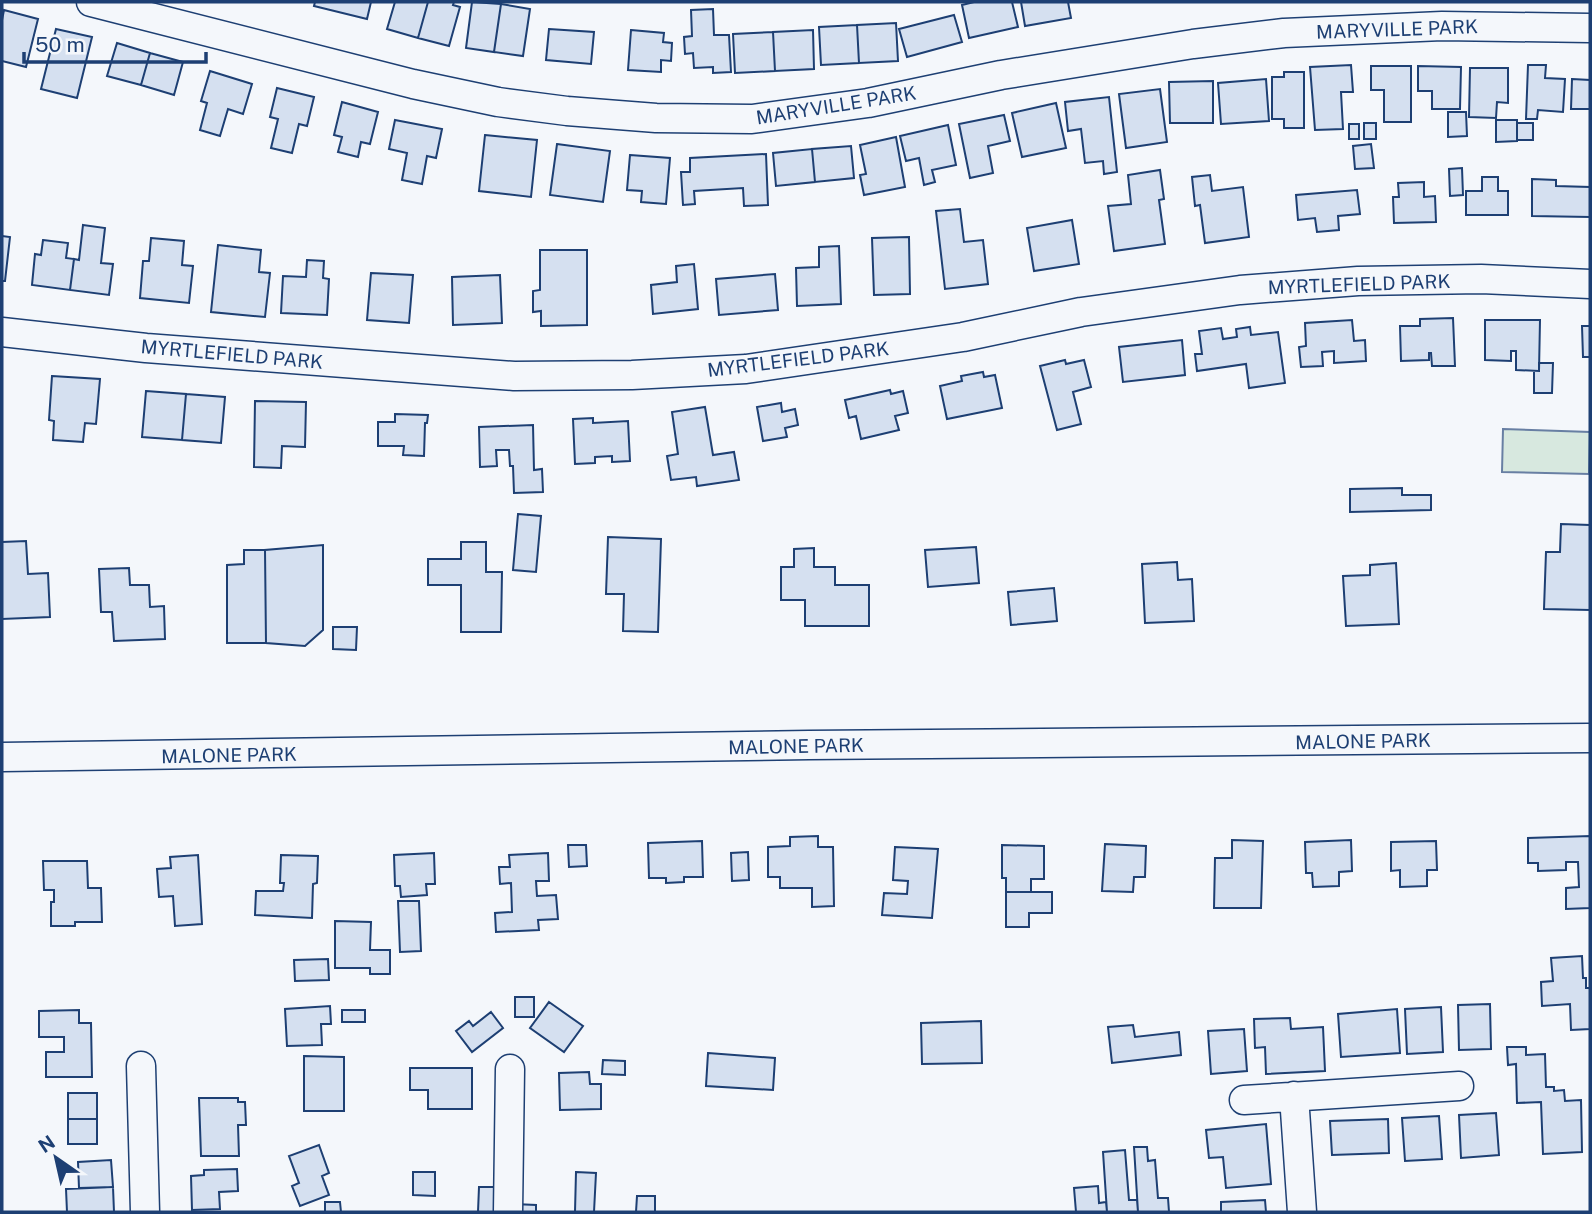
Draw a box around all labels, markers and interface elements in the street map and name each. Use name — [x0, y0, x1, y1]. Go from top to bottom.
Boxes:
street label: MARYVILLE PARK — [1316, 15, 1478, 43]
scale bar — [24, 21, 206, 65]
text: 50 m — [35, 32, 85, 57]
street label: MARYVILLE PARK — [754, 81, 918, 129]
street label: MYRTLEFIELD PARK — [1267, 270, 1451, 298]
street label: MYRTLEFIELD PARK — [140, 335, 324, 373]
street label: MYRTLEFIELD PARK — [706, 337, 890, 381]
street label: MALONE PARK — [1295, 729, 1431, 753]
street label: MALONE PARK — [728, 734, 864, 758]
street label: MALONE PARK — [161, 743, 297, 767]
north arrow — [21, 1123, 91, 1193]
text: N — [34, 1131, 59, 1157]

